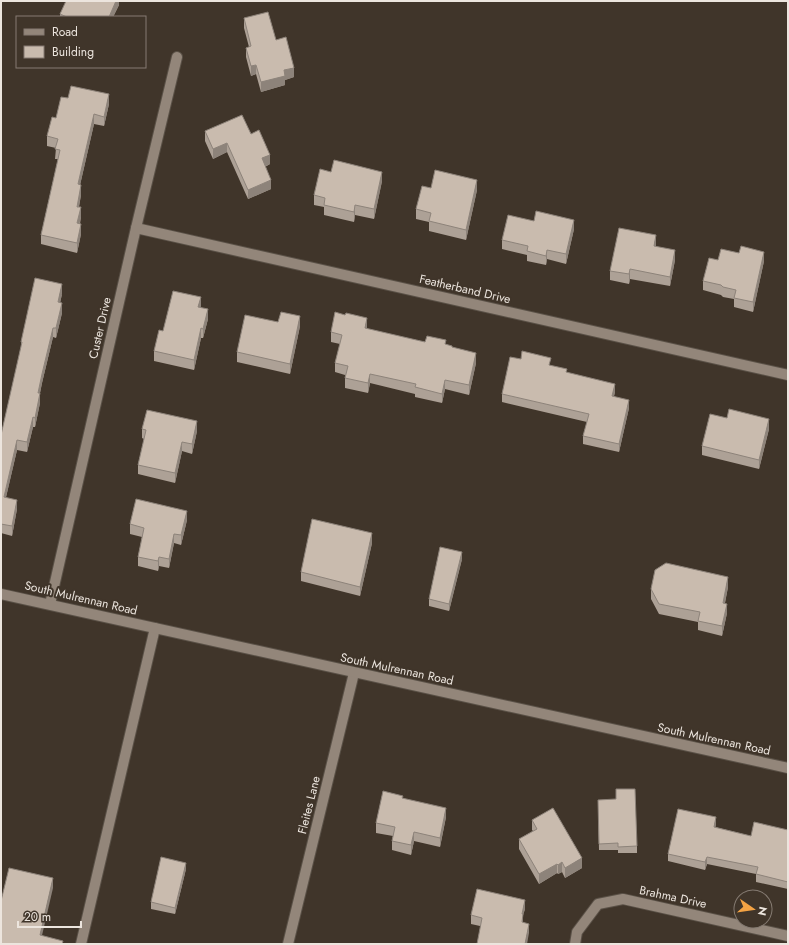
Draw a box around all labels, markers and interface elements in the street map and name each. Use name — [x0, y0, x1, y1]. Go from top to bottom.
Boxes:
legend — [16, 16, 146, 68]
text: Road — [52, 23, 78, 41]
text: Building — [52, 43, 94, 61]
street label: Featherband Drive — [418, 270, 512, 308]
street label: Custer Drive — [84, 295, 116, 361]
street label: South Mulrennan Road — [23, 576, 139, 620]
street label: South Mulrennan Road — [339, 648, 455, 690]
street label: South Mulrennan Road — [656, 718, 772, 760]
street label: Fleites Lane — [293, 774, 325, 836]
street label: Brahma Drive — [638, 881, 708, 913]
north arrow — [733, 889, 773, 929]
scale bar — [18, 903, 81, 929]
text: N — [754, 905, 772, 917]
text: 20 m — [24, 908, 51, 926]

